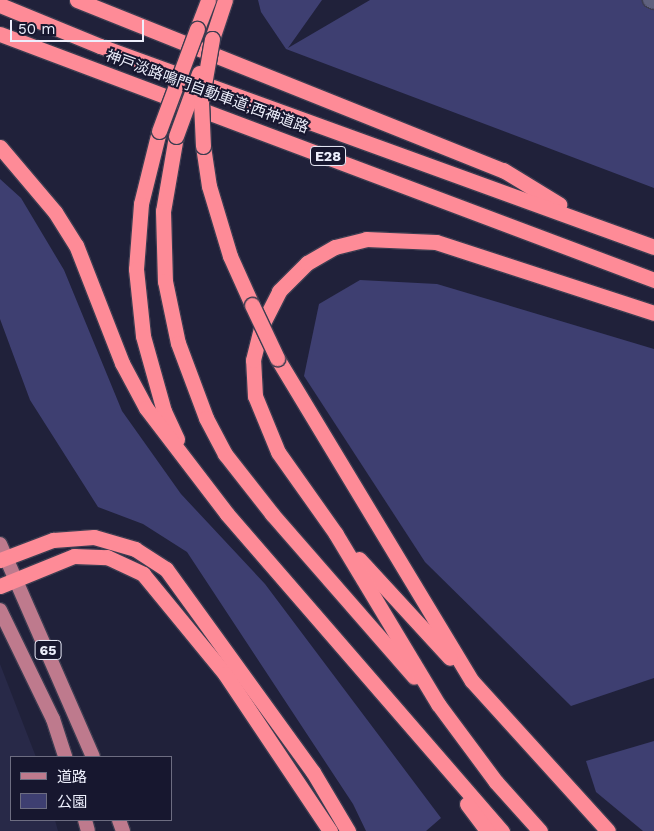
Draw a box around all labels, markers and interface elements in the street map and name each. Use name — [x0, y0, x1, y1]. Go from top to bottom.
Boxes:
scale bar — [12, 10, 146, 42]
text: 50 m — [18, 20, 55, 38]
street label: 神戸淡路鳴門自動車道;西神道路 — [103, 47, 311, 137]
road number: E28 — [309, 144, 347, 168]
road number: 65 — [34, 638, 62, 662]
legend — [10, 756, 172, 821]
text: 道路 — [57, 768, 87, 786]
text: 公園 — [57, 793, 87, 811]

